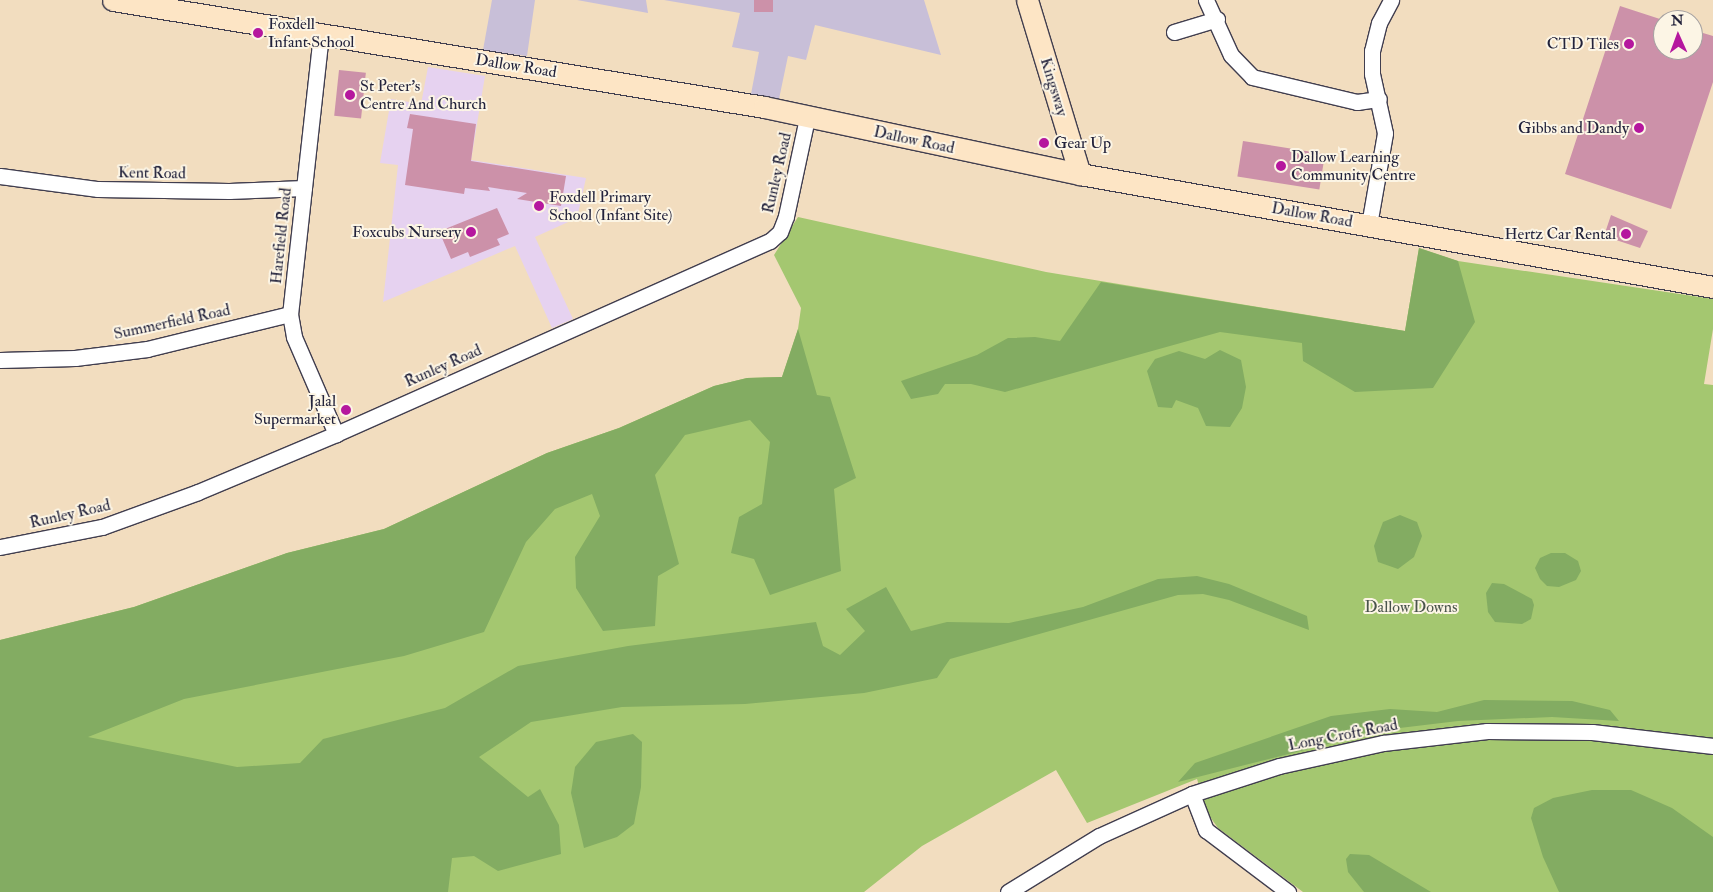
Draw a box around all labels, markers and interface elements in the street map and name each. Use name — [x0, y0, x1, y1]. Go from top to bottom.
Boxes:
north arrow — [1653, 10, 1703, 60]
text: N — [1671, 12, 1684, 29]
place label: Foxdell Infant School — [268, 14, 354, 52]
marker: Foxdell Infant School — [252, 27, 264, 39]
place label: CTD Tiles — [1547, 34, 1619, 54]
marker: CTD Tiles — [1623, 38, 1635, 50]
street label: Dallow Road — [474, 50, 558, 82]
street label: Kingsway — [1036, 55, 1072, 119]
place label: St Peter's Centre And Church — [360, 76, 486, 114]
marker: St Peter's Centre And Church — [344, 89, 356, 101]
place label: Gibbs and Dandy — [1518, 118, 1629, 138]
street label: Dallow Road — [872, 122, 956, 158]
marker: Gibbs and Dandy — [1633, 122, 1645, 134]
street label: Runley Road — [758, 131, 796, 215]
place label: Gear Up — [1054, 133, 1111, 153]
marker: Gear Up — [1038, 137, 1050, 149]
place label: Dallow Learning Community Centre — [1291, 147, 1416, 185]
marker: Dallow Learning Community Centre — [1275, 160, 1287, 172]
street label: Kent Road — [118, 163, 186, 183]
street label: Harefield Road — [266, 187, 296, 285]
place label: Foxdell Primary School (Infant Site) — [549, 187, 672, 225]
street label: Dallow Road — [1270, 198, 1354, 232]
marker: Foxdell Primary School (Infant Site) — [533, 200, 545, 212]
place label: Foxcubs Nursery — [352, 222, 461, 242]
place label: Hertz Car Rental — [1505, 224, 1616, 244]
marker: Foxcubs Nursery — [465, 226, 477, 238]
marker: Hertz Car Rental — [1620, 228, 1632, 240]
street label: Summerfield Road — [112, 300, 232, 344]
street label: Runley Road — [401, 340, 485, 392]
place label: Jalal Supermarket — [254, 391, 336, 429]
marker: Jalal Supermarket — [340, 404, 352, 416]
street label: Runley Road — [28, 495, 112, 533]
park label: Dallow Downs — [1365, 597, 1457, 617]
street label: Long Croft Road — [1287, 715, 1399, 755]

